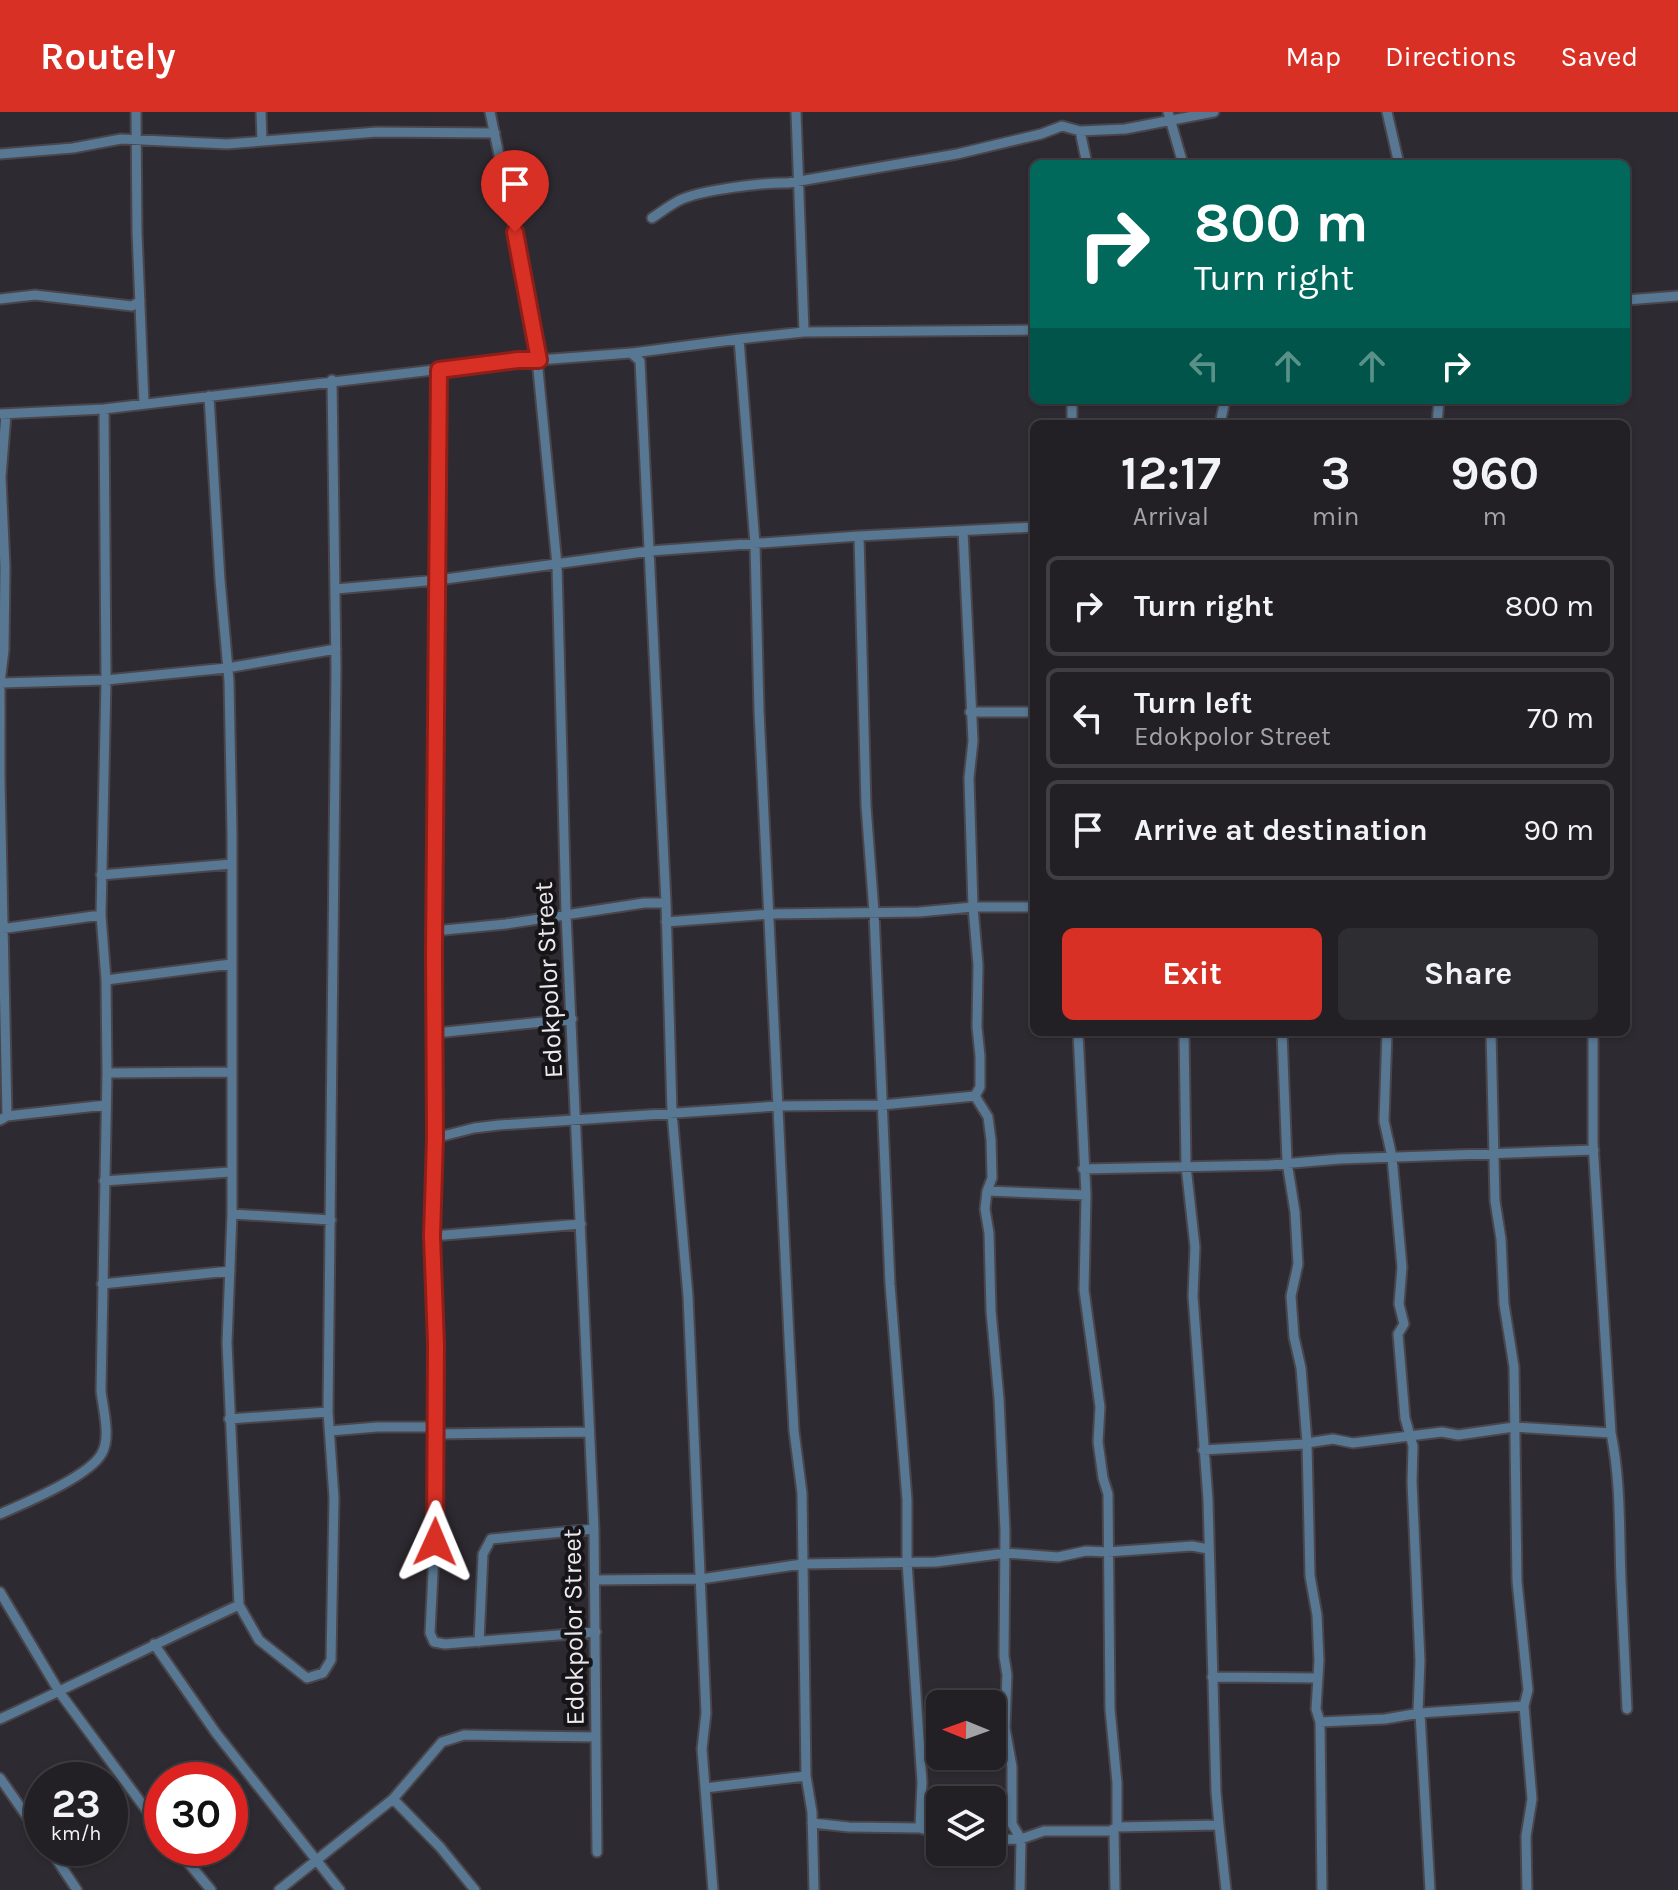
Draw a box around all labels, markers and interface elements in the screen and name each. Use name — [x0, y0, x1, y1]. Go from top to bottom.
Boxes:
text: Routely — [40, 34, 176, 79]
text: Map — [1286, 40, 1341, 73]
text: Directions — [1385, 40, 1517, 73]
text: Saved — [1561, 40, 1638, 73]
pin — [481, 150, 549, 232]
icon: arrive — [493, 162, 537, 206]
text: 800 m — [1194, 190, 1368, 255]
icon: right — [1062, 192, 1166, 296]
text: Turn right — [1194, 257, 1354, 299]
icon: left — [1182, 344, 1226, 388]
icon: ahead — [1266, 344, 1310, 388]
icon: ahead — [1350, 344, 1394, 388]
icon: right — [1434, 344, 1478, 388]
text: 12:17 — [1121, 445, 1221, 501]
text: 3 — [1321, 445, 1351, 501]
text: 960 — [1450, 445, 1539, 501]
text: Arrival — [1133, 501, 1209, 532]
text: min — [1312, 501, 1360, 532]
text: m — [1483, 501, 1507, 532]
icon: right — [1066, 584, 1110, 628]
text: Turn right — [1134, 588, 1274, 624]
text: 800 m — [1505, 588, 1594, 624]
text: Turn left — [1134, 685, 1252, 721]
icon: left — [1066, 696, 1110, 740]
text: 70 m — [1527, 700, 1594, 736]
text: Edokpolor Street — [1134, 721, 1331, 752]
icon: arrive — [1066, 808, 1110, 852]
text: Arrive at destination — [1134, 812, 1428, 848]
text: 90 m — [1524, 812, 1594, 848]
street label: Edokpolor Street — [528, 881, 569, 1079]
button: Exit — [1062, 928, 1322, 1020]
button: Share — [1338, 928, 1598, 1020]
position arrow — [393, 1500, 477, 1584]
street label: Edokpolor Street — [556, 1528, 591, 1726]
north arrow — [926, 1690, 1006, 1770]
map controls — [926, 1690, 1006, 1866]
speed limit sign: 30 — [144, 1762, 248, 1866]
text: 23 — [51, 1780, 101, 1827]
button: layers — [926, 1786, 1006, 1866]
text: km/h — [51, 1822, 101, 1845]

